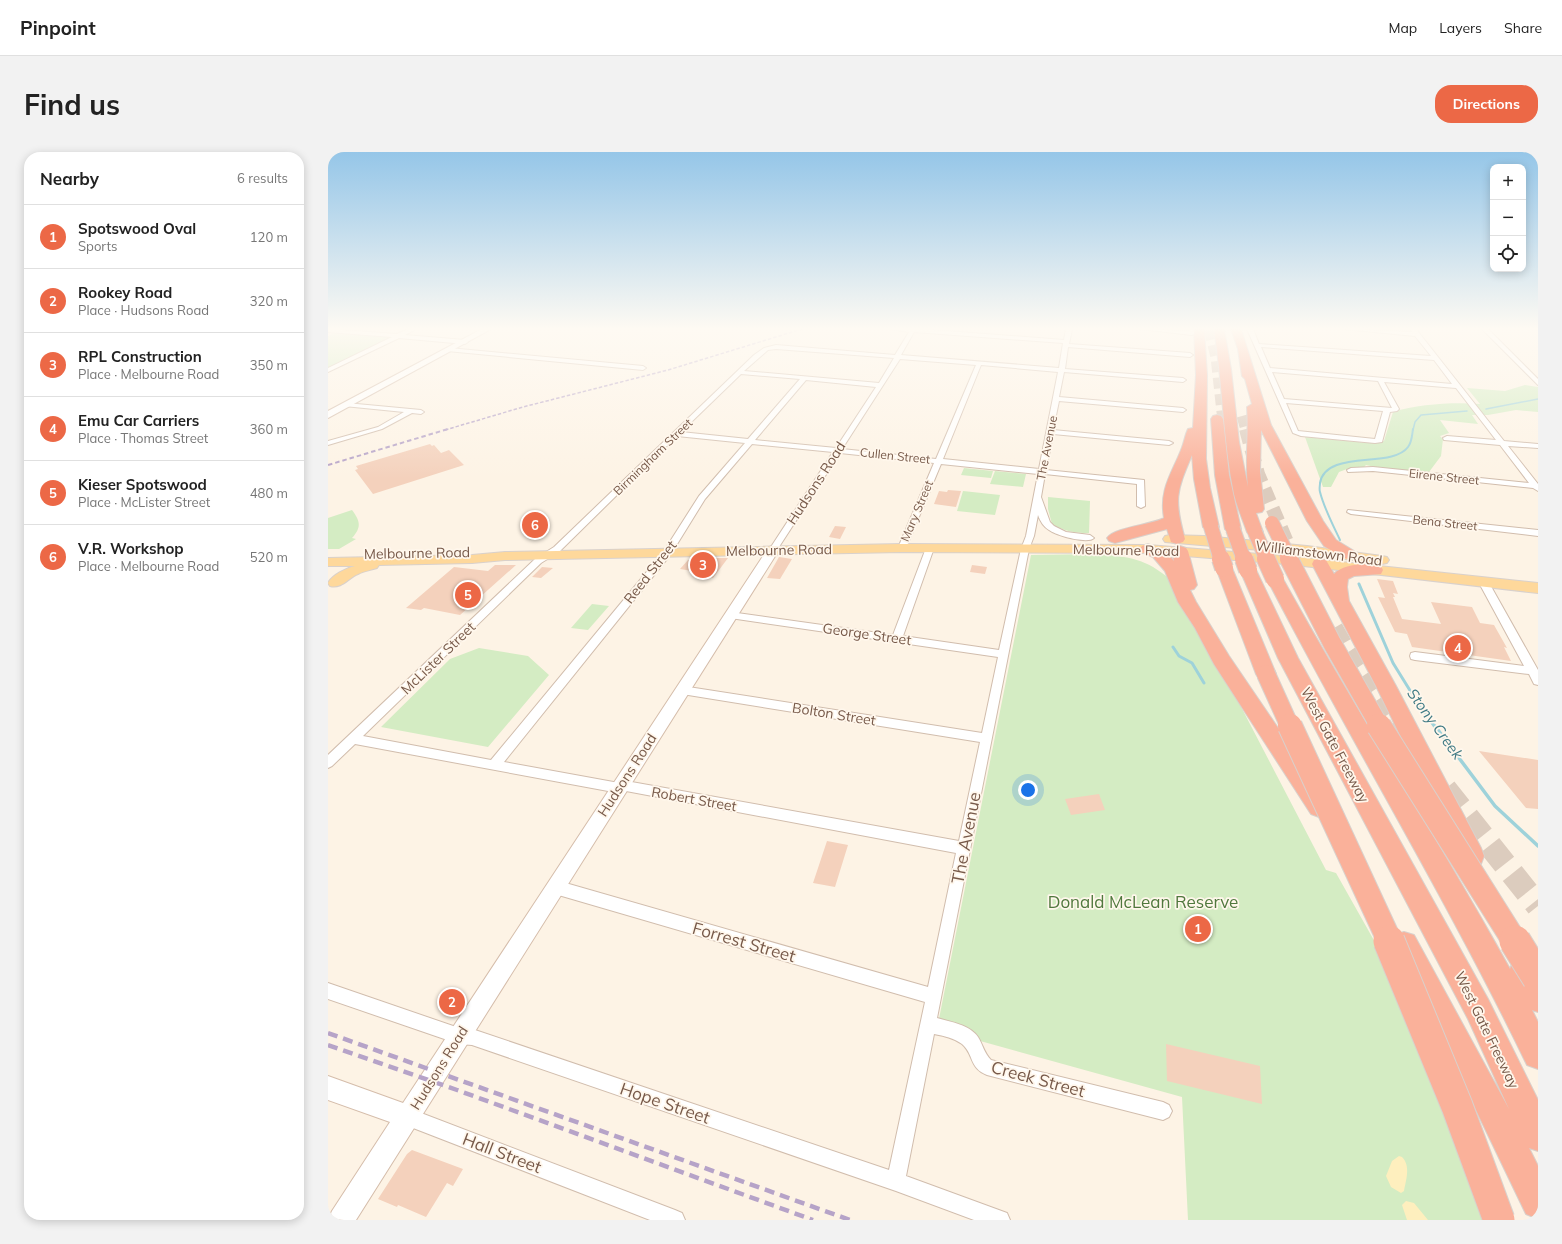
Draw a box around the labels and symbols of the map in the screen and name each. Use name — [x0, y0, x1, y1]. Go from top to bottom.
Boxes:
street label: The Avenue — [1033, 414, 1060, 482]
street label: Birmingham Street — [610, 415, 695, 498]
street label: Hudsons Road — [783, 438, 849, 528]
street label: Cullen Street — [859, 444, 931, 467]
street label: Eirene Street — [1408, 465, 1480, 488]
street label: Mary Street — [897, 478, 936, 544]
pin: 6 — [522, 510, 548, 540]
street label: Bena Street — [1412, 512, 1478, 533]
street label: Williamstown Road — [1255, 536, 1383, 570]
street label: Reed Street — [620, 537, 680, 607]
street label: Melbourne Road — [726, 540, 832, 560]
street label: Melbourne Road — [1073, 540, 1179, 560]
street label: Melbourne Road — [364, 543, 470, 563]
pin: 3 — [690, 550, 716, 580]
pin: 5 — [455, 580, 481, 610]
street label: McLister Street — [397, 618, 479, 698]
street label: George Street — [822, 619, 913, 649]
pin: 4 — [1445, 633, 1471, 663]
street label: West Gate Freeway — [1297, 684, 1373, 806]
water label: Stony Creek — [1403, 684, 1468, 764]
street label: Bolton Street — [791, 699, 877, 729]
street label: Hudsons Road — [594, 730, 660, 820]
your location — [1018, 780, 1038, 800]
street label: Robert Street — [650, 783, 738, 815]
street label: The Avenue — [946, 790, 985, 886]
park label: Donald McLean Reserve — [1048, 891, 1238, 912]
pin: 1 — [1185, 914, 1211, 944]
street label: Forrest Street — [690, 917, 798, 966]
street label: West Gate Freeway — [1451, 968, 1523, 1092]
pin: 2 — [439, 987, 465, 1017]
street label: Hudsons Road — [406, 1023, 472, 1113]
street label: Creek Street — [989, 1056, 1087, 1101]
street label: Hope Street — [617, 1077, 713, 1128]
street label: Hall Street — [460, 1128, 545, 1177]

